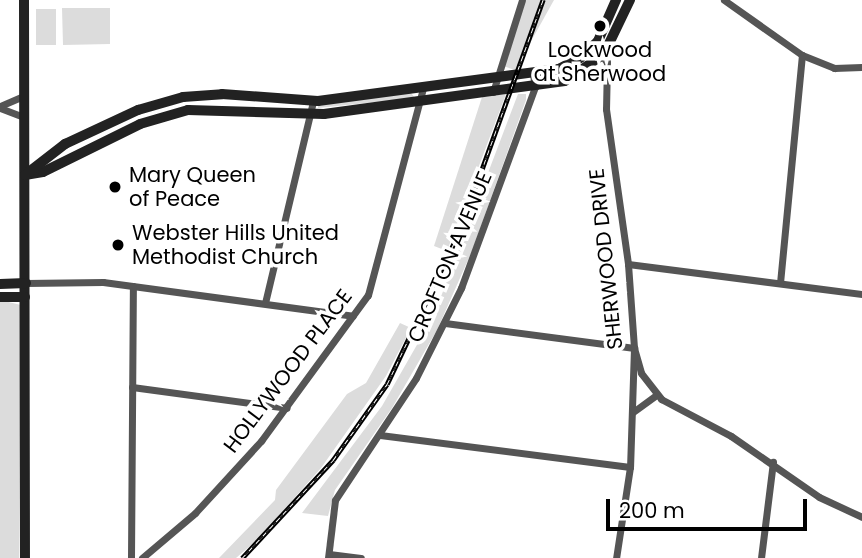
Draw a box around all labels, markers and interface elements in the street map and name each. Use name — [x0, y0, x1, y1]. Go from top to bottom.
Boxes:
marker: Lockwood at Sherwood — [592, 18, 608, 34]
place label: Lockwood at Sherwood — [534, 37, 666, 87]
place label: Mary Queen of Peace — [129, 162, 256, 212]
street label: SHERWOOD DRIVE — [584, 167, 628, 351]
street label: CROFTON AVENUE — [403, 168, 497, 346]
marker: Mary Queen of Peace — [107, 179, 123, 195]
place label: Webster Hills United Methodist Church — [132, 220, 339, 270]
marker: Webster Hills United Methodist Church — [110, 237, 126, 253]
street label: HOLLYWOOD PLACE — [218, 284, 358, 458]
scale bar — [610, 484, 811, 528]
text: 200 m — [619, 496, 685, 525]

